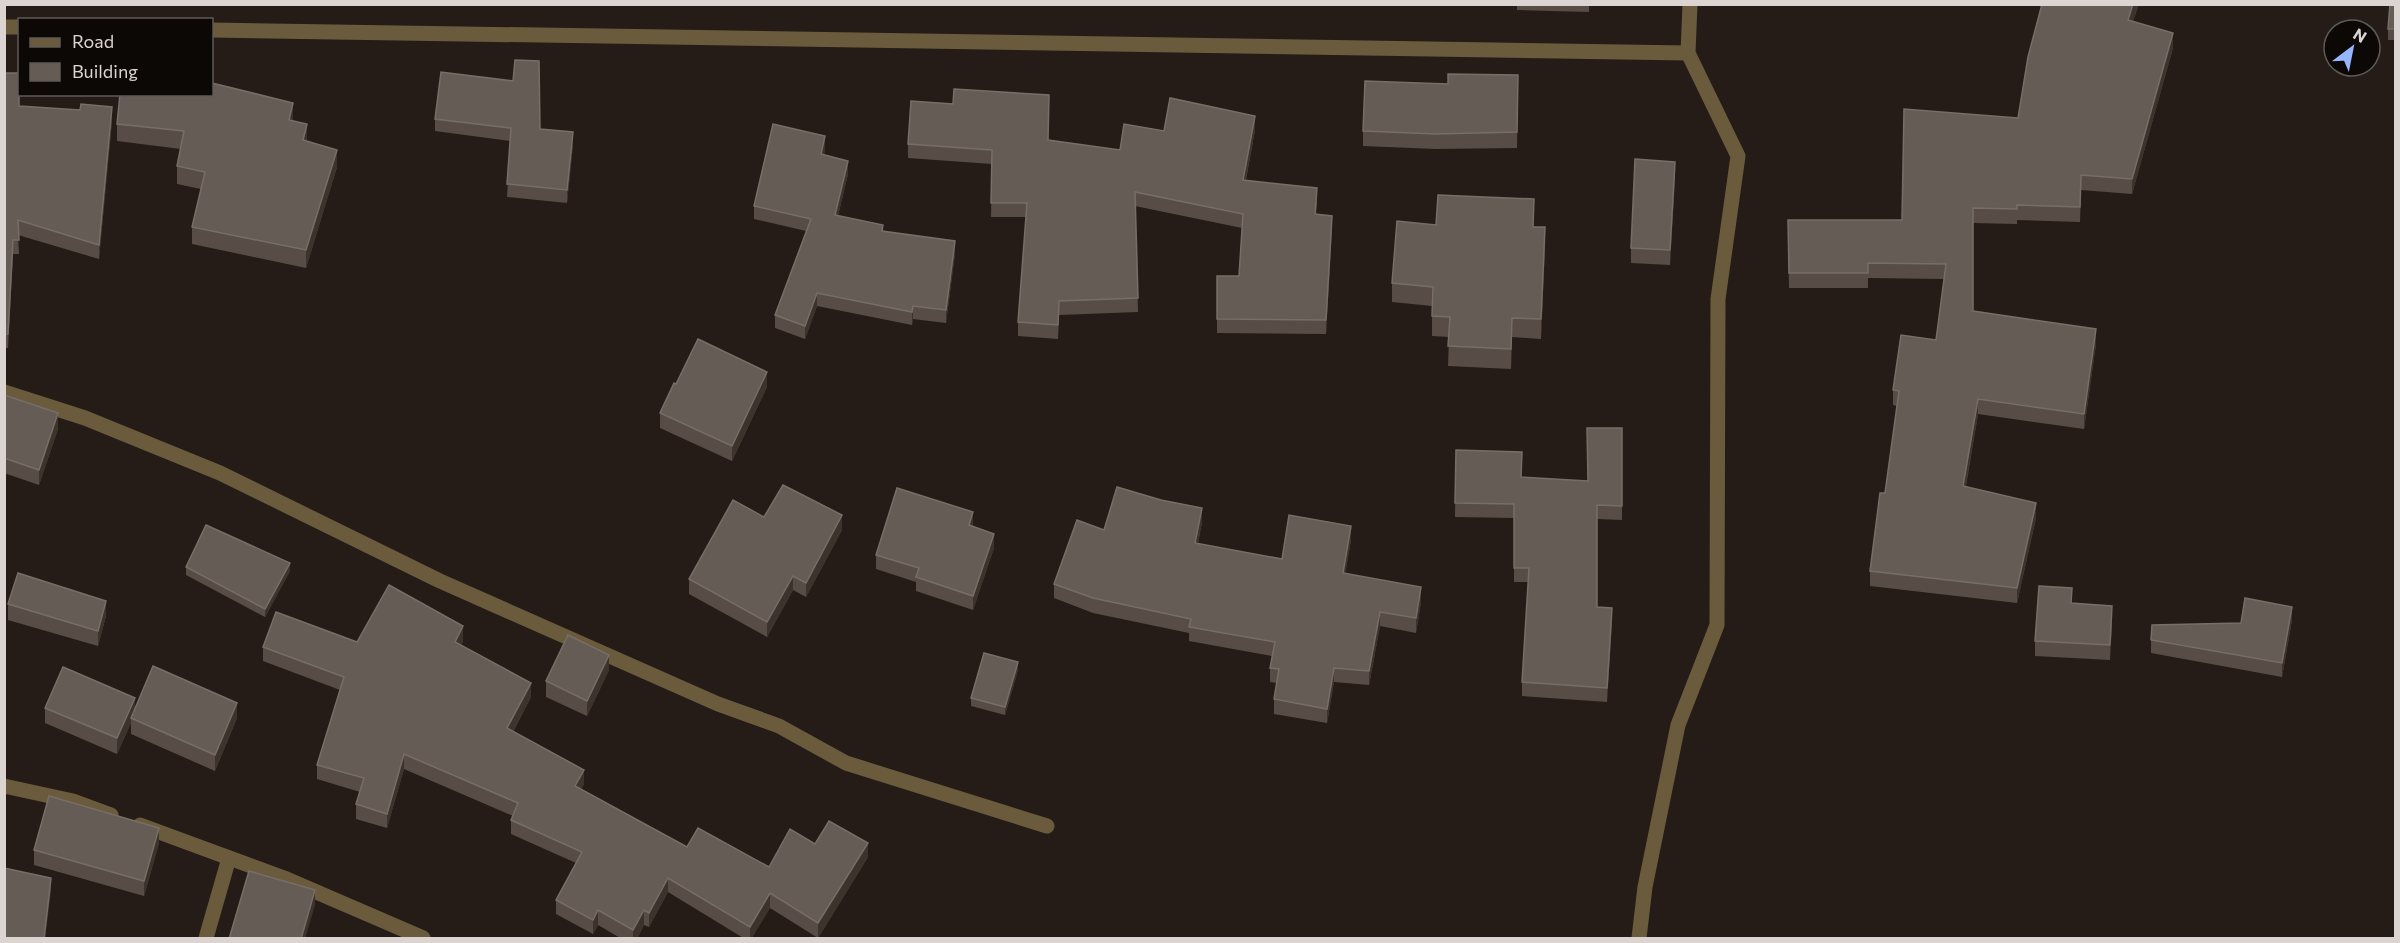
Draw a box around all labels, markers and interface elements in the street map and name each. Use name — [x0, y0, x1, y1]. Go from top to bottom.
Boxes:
legend — [18, 18, 213, 96]
north arrow — [2322, 18, 2382, 78]
text: N — [2350, 24, 2370, 46]
text: Road — [72, 30, 114, 52]
text: Building — [72, 60, 138, 82]

